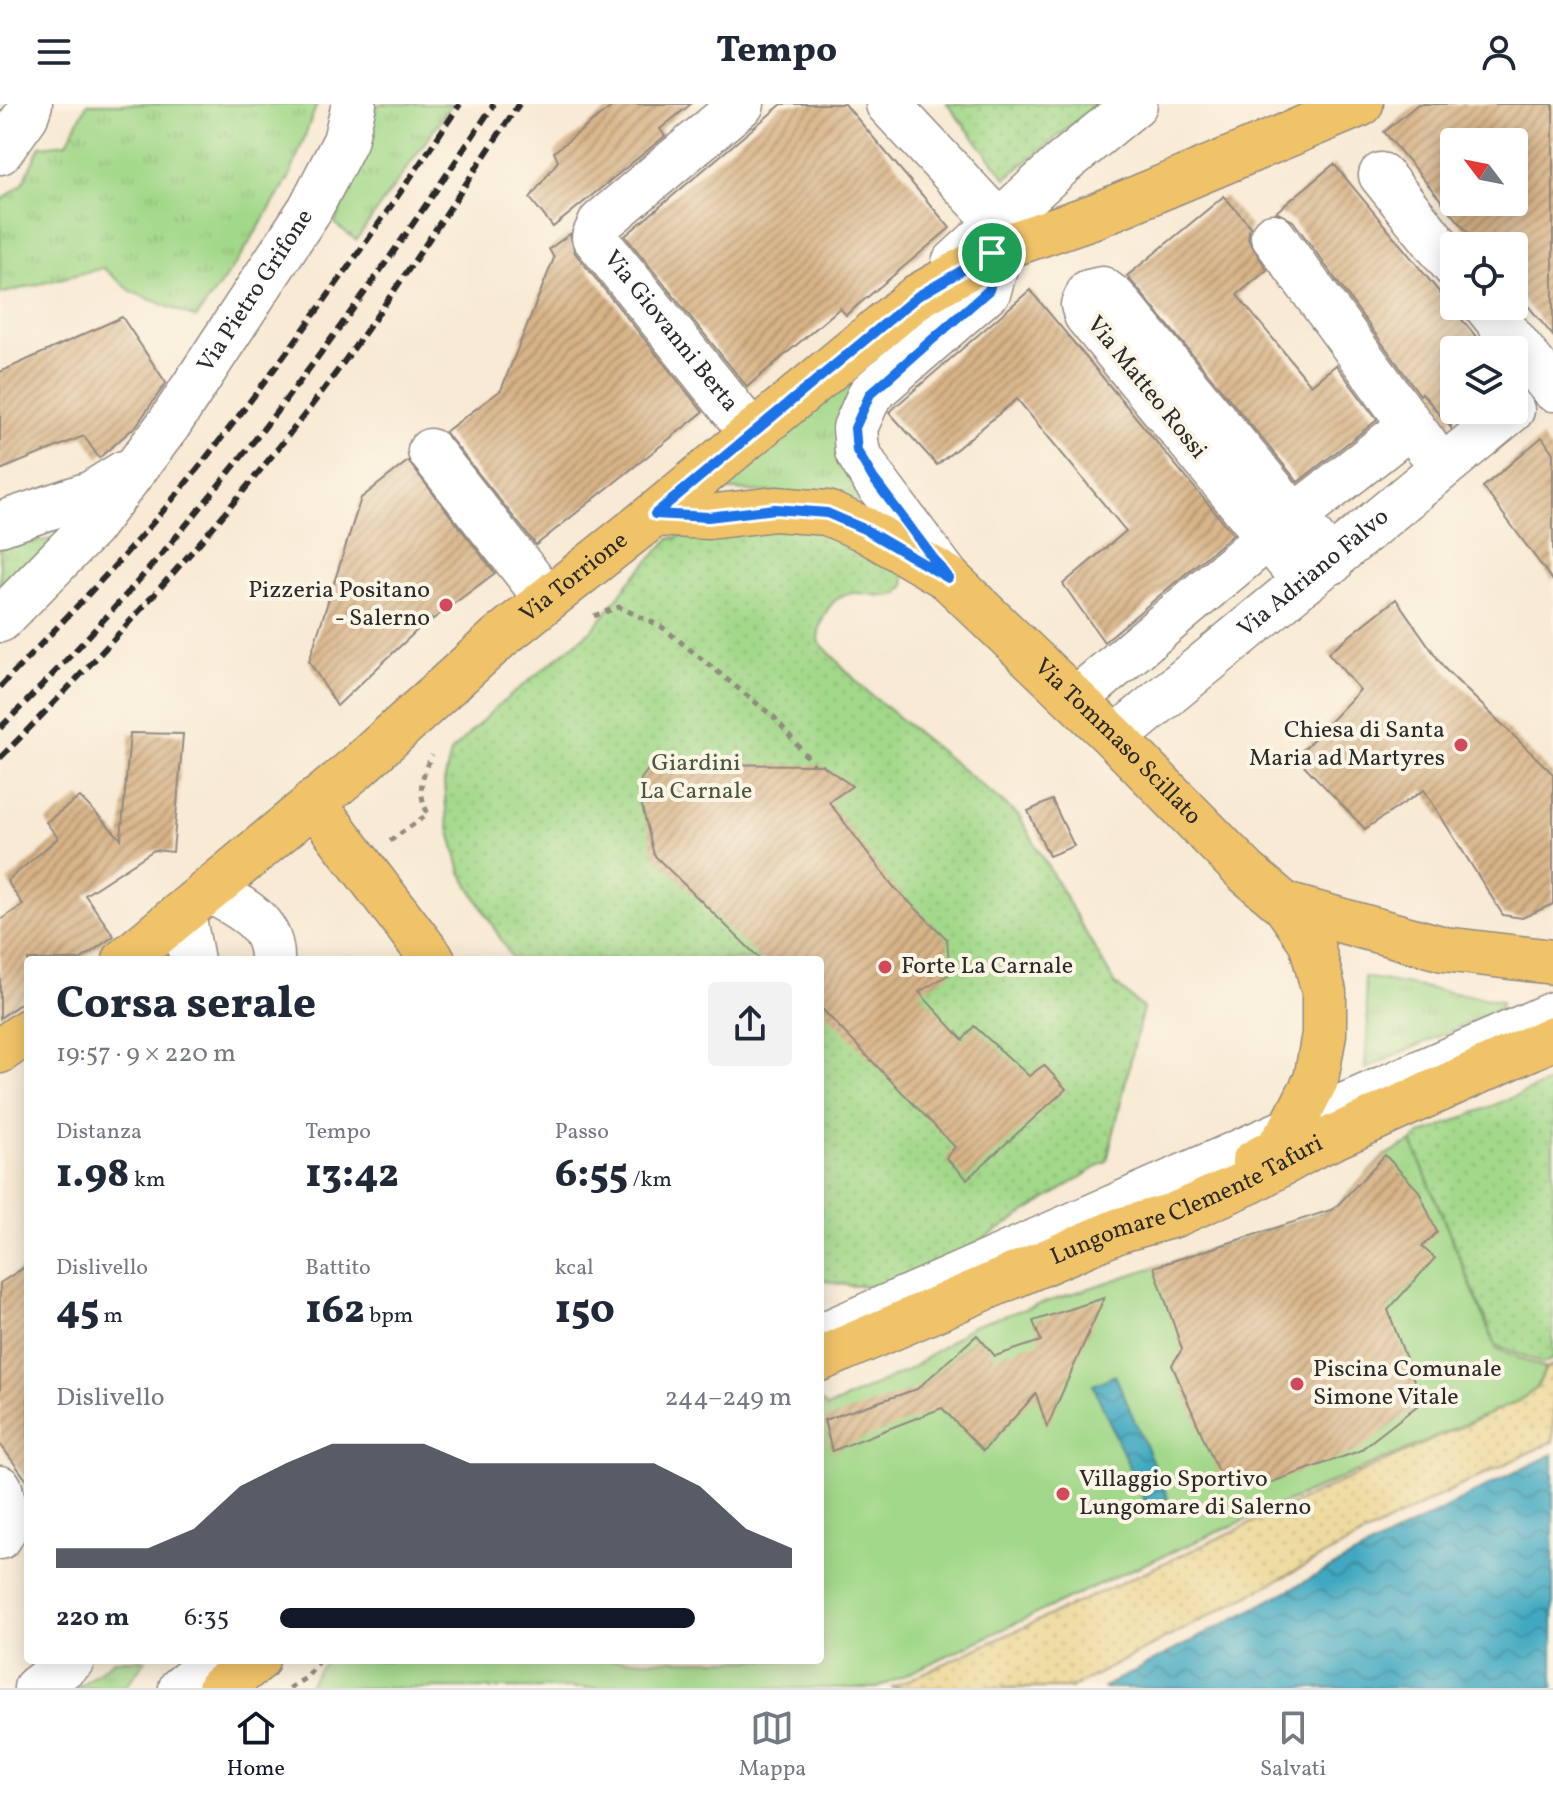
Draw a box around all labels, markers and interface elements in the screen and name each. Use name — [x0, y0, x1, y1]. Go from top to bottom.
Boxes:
text: Tempo — [716, 27, 837, 77]
icon: menu — [32, 30, 76, 74]
icon: person — [1477, 30, 1521, 74]
north arrow — [1440, 128, 1528, 216]
map controls — [1440, 128, 1528, 424]
street label: Via Pietro Grifone — [190, 203, 322, 380]
pin — [958, 219, 1026, 287]
icon: arrive — [970, 231, 1014, 275]
button: locate — [1440, 232, 1528, 320]
street label: Via Giovanni Berta — [595, 244, 746, 420]
street label: Via Matteo Rossi — [1078, 309, 1214, 467]
button: layers — [1440, 336, 1528, 424]
street label: Via Adriano Falvo — [1231, 501, 1397, 646]
street label: Via Torrione — [513, 524, 636, 632]
place label: Pizzeria Positano - Salerno — [248, 574, 430, 636]
marker: Pizzeria Positano - Salerno — [437, 596, 455, 614]
street label: Via Tommaso Scillato — [1026, 651, 1209, 833]
place label: Chiesa di Santa Maria ad Martyres — [1249, 714, 1445, 776]
marker: Chiesa di Santa Maria ad Martyres — [1452, 736, 1470, 754]
park label: Giardini La Carnale — [640, 747, 752, 809]
place label: Forte La Carnale — [901, 950, 1073, 984]
marker: Forte La Carnale — [876, 958, 894, 976]
text: Corsa serale — [56, 975, 316, 1036]
button: share — [708, 982, 792, 1066]
text: 19:57 · 9 × 220 m — [56, 1036, 236, 1072]
text: Distanza — [56, 1117, 142, 1148]
text: Tempo — [305, 1117, 371, 1148]
text: Passo — [555, 1117, 609, 1148]
street label: Lungomare Clemente Tafuri — [1046, 1127, 1329, 1275]
text: 1.98 — [56, 1148, 130, 1204]
text: 13:42 — [305, 1148, 399, 1204]
text: 6:55 — [555, 1148, 628, 1204]
text: km — [130, 1165, 165, 1196]
text: /km — [628, 1165, 672, 1196]
text: Dislivello — [56, 1253, 148, 1284]
text: Battito — [305, 1253, 371, 1284]
text: kcal — [555, 1253, 594, 1284]
text: 45 — [56, 1284, 99, 1340]
text: 162 — [305, 1284, 365, 1340]
text: 150 — [555, 1284, 615, 1340]
text: m — [99, 1301, 123, 1332]
text: bpm — [365, 1301, 413, 1332]
place label: Piscina Comunale Simone Vitale — [1313, 1353, 1502, 1415]
marker: Piscina Comunale Simone Vitale — [1288, 1375, 1306, 1393]
text: Dislivello — [56, 1380, 165, 1416]
text: 244–249 m — [664, 1380, 792, 1416]
place label: Villaggio Sportivo Lungomare di Salerno — [1079, 1463, 1311, 1525]
marker: Villaggio Sportivo Lungomare di Salerno — [1054, 1485, 1072, 1503]
text: 220 m — [56, 1600, 129, 1636]
text: 6:35 — [184, 1600, 229, 1636]
tab: Home — [227, 1706, 285, 1785]
tab: Mappa — [739, 1706, 806, 1785]
tab: Salvati — [1260, 1706, 1326, 1785]

